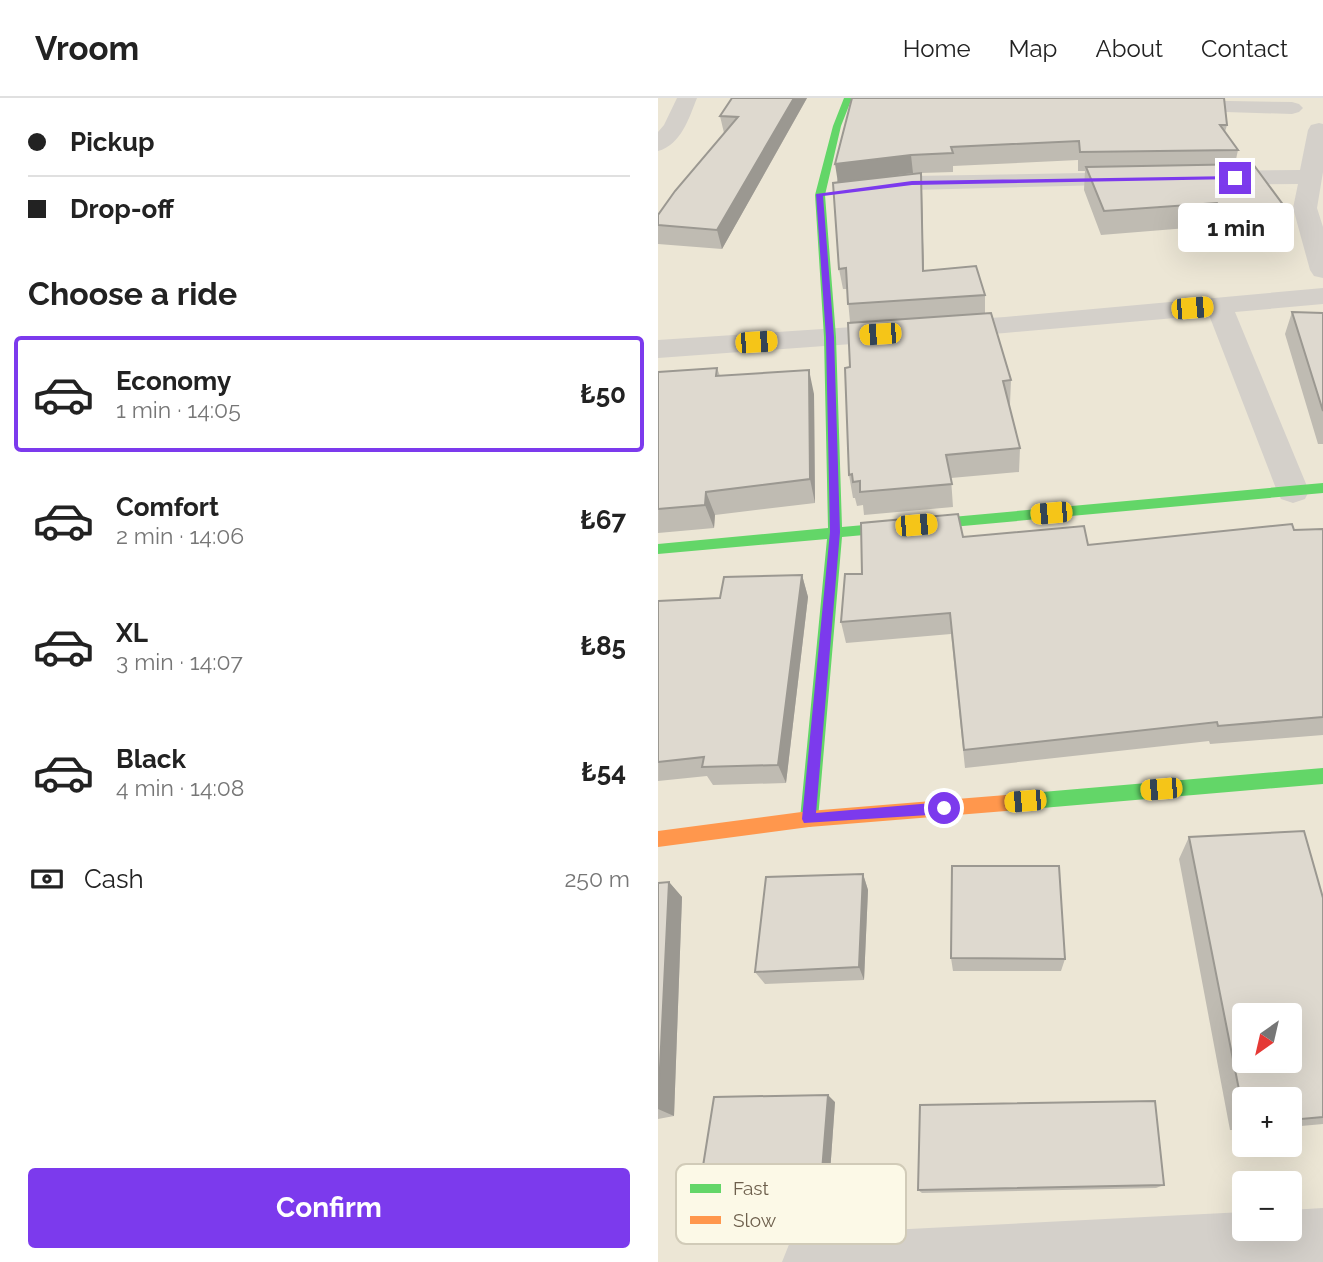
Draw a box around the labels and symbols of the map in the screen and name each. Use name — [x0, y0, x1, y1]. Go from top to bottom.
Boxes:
route end — [1219, 162, 1251, 194]
callout: 1 min — [1177, 202, 1293, 252]
car — [1171, 296, 1214, 320]
car — [859, 322, 902, 346]
car — [735, 330, 778, 354]
car — [1030, 501, 1073, 525]
car — [895, 513, 938, 537]
car — [1140, 777, 1183, 801]
car — [1004, 789, 1047, 813]
route start — [928, 792, 960, 824]
north arrow — [1232, 1003, 1302, 1073]
legend — [676, 1164, 906, 1244]
text: Fast — [733, 1177, 769, 1199]
text: Slow — [733, 1209, 777, 1231]

